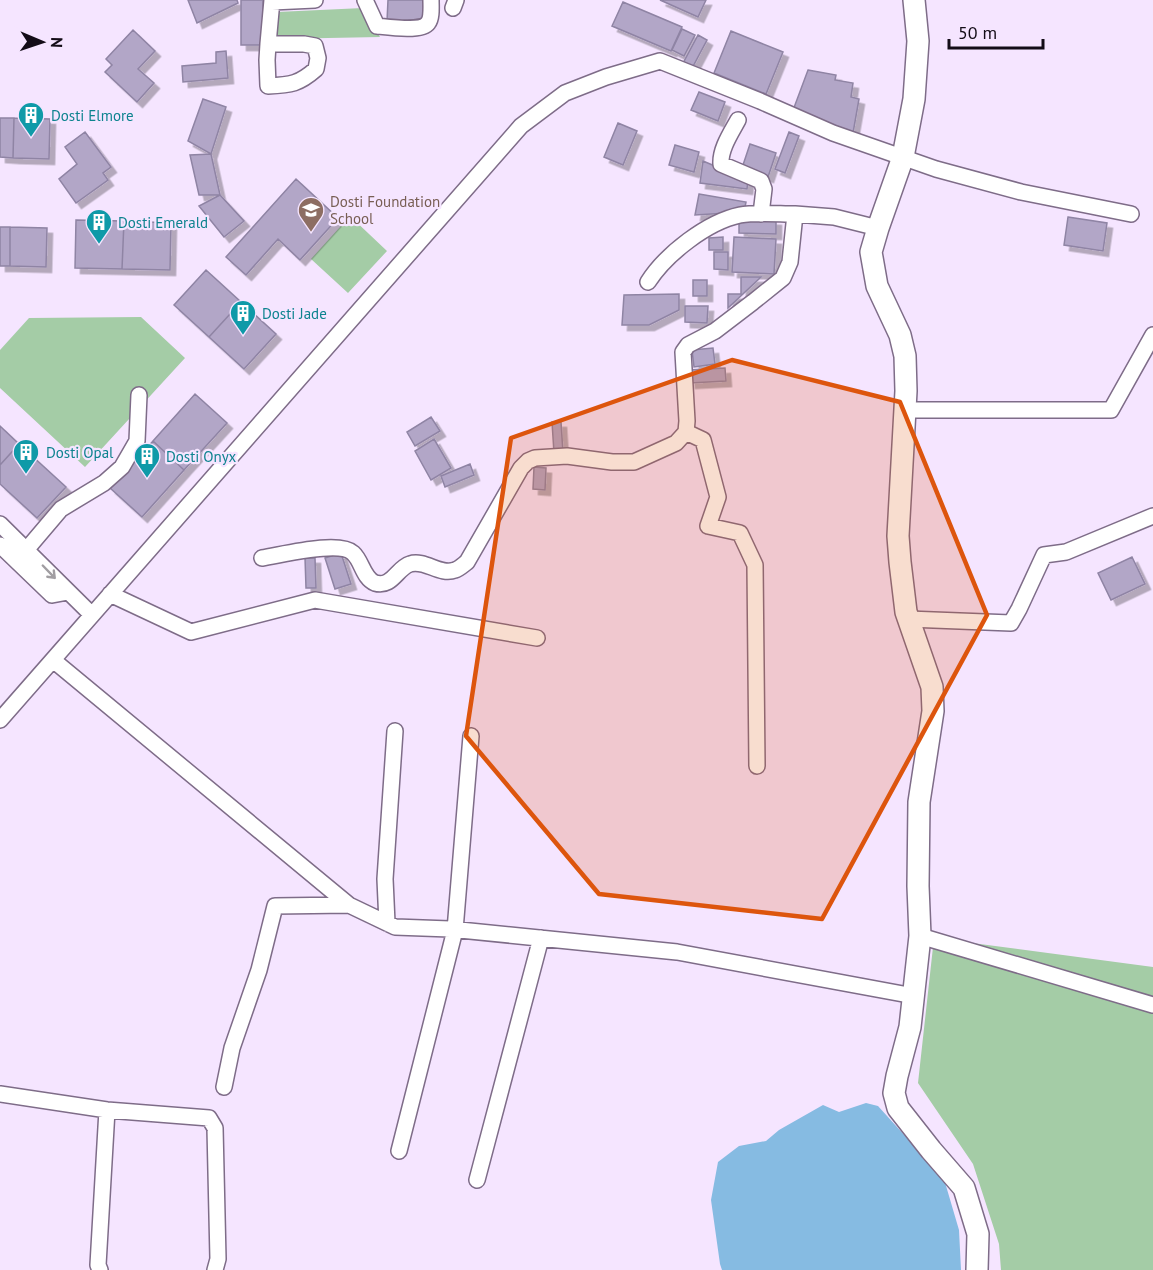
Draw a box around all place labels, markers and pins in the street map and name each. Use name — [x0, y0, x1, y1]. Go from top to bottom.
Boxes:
building icon: Dosti Elmore — [16, 100, 46, 138]
place label: Dosti Elmore — [51, 106, 134, 125]
place label: Dosti Foundation School — [330, 192, 440, 228]
school or university icon: Dosti Foundation School — [296, 195, 326, 233]
building icon: Dosti Emerald — [84, 207, 114, 245]
place label: Dosti Emerald — [118, 213, 208, 232]
building icon: Dosti Jade — [228, 298, 258, 336]
place label: Dosti Jade — [262, 304, 327, 323]
building icon: Dosti Opal — [11, 437, 41, 475]
building icon: Dosti Onyx — [132, 441, 162, 479]
place label: Dosti Opal — [46, 443, 114, 462]
place label: Dosti Onyx — [166, 447, 237, 466]

